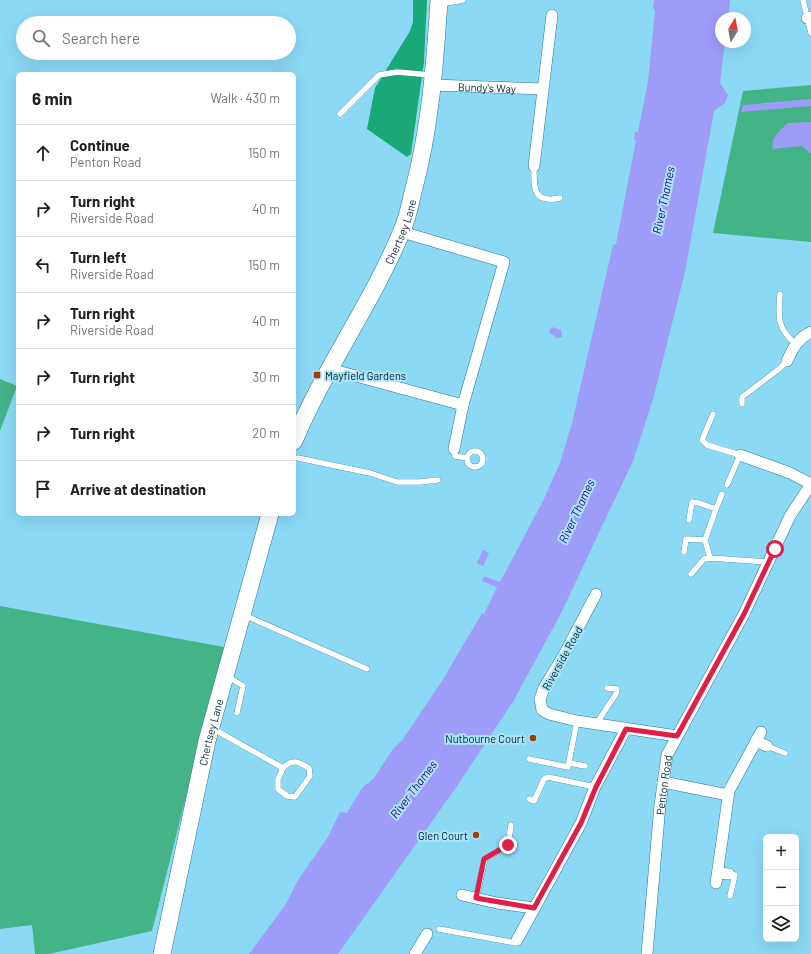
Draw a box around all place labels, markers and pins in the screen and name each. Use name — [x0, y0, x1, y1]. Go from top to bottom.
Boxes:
place label: Mayfield Gardens — [325, 369, 406, 382]
marker: Mayfield Gardens — [312, 370, 322, 380]
place label: Nutbourne Court — [445, 732, 525, 745]
marker: Nutbourne Court — [528, 733, 538, 743]
place label: Glen Court — [418, 829, 468, 842]
marker: Glen Court — [471, 830, 481, 840]

